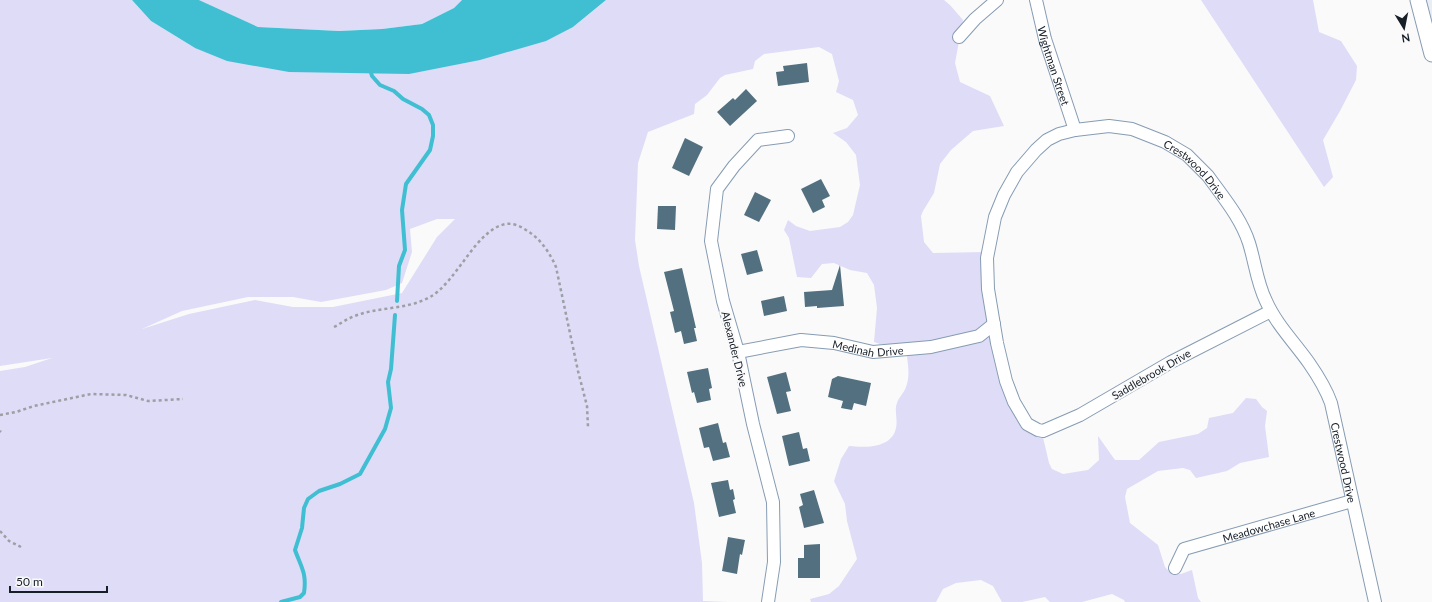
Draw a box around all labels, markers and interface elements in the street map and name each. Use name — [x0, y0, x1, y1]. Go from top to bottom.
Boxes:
north arrow — [1384, 8, 1424, 48]
street label: Wightman Street — [1036, 25, 1073, 107]
text: N — [1401, 31, 1411, 45]
street label: Crestwood Drive — [1162, 136, 1229, 201]
street label: Alexander Drive — [719, 310, 751, 388]
street label: Medinah Drive — [832, 336, 904, 359]
street label: Saddlebrook Drive — [1109, 346, 1193, 402]
street label: Crestwood Drive — [1329, 421, 1359, 504]
street label: Meadowchase Lane — [1221, 505, 1317, 544]
scale bar — [10, 568, 107, 594]
text: 50 m — [16, 574, 43, 589]

